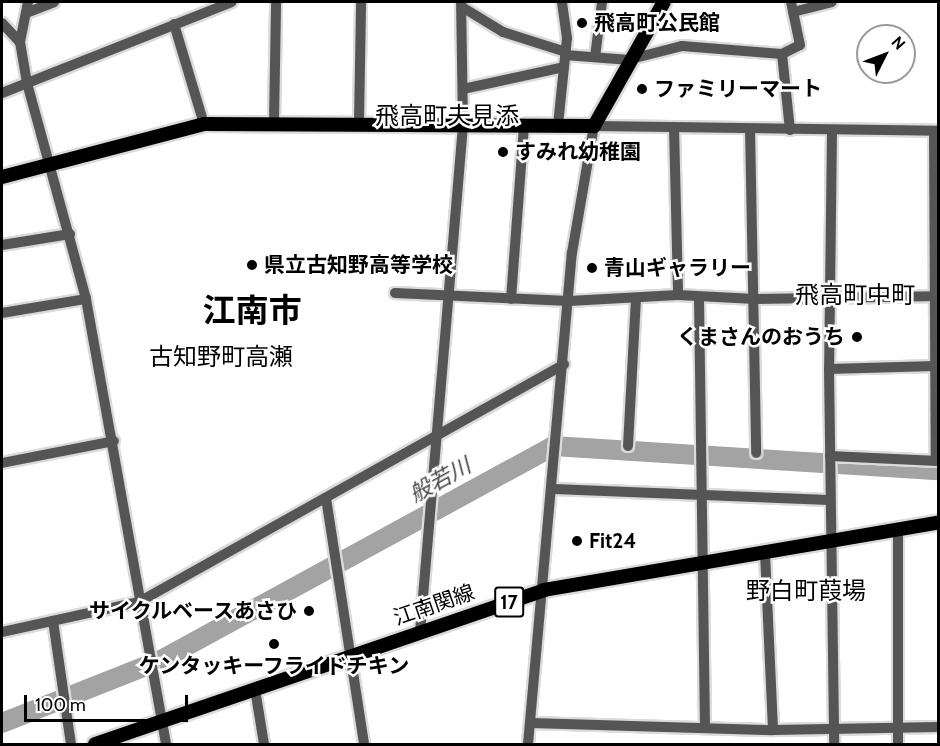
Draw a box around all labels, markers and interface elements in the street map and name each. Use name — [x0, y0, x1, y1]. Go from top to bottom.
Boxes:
place label: 飛高町公民館 — [594, 10, 720, 36]
marker: 飛高町公民館 — [575, 16, 589, 30]
north arrow — [856, 24, 916, 84]
text: N — [887, 32, 909, 54]
place label: ファミリーマート — [654, 76, 822, 102]
marker: ファミリーマート — [635, 82, 649, 96]
district label: 飛高町夫見添 — [375, 102, 519, 130]
place label: すみれ幼稚園 — [515, 139, 641, 165]
marker: すみれ幼稚園 — [496, 145, 510, 159]
place label: 県立古知野高等学校 — [264, 252, 453, 278]
place label: 青山ギャラリー — [604, 255, 751, 281]
marker: 県立古知野高等学校 — [245, 258, 259, 272]
marker: 青山ギャラリー — [585, 261, 599, 275]
district label: 飛高町中町 — [795, 281, 915, 309]
district label: 江南市 — [203, 291, 301, 331]
place label: くまさんのおうち — [677, 324, 845, 350]
marker: くまさんのおうち — [850, 330, 864, 344]
district label: 古知野町高瀬 — [149, 343, 293, 371]
water label: 般若川 — [405, 452, 475, 508]
place label: Fit24 — [589, 528, 636, 554]
marker: Fit24 — [570, 534, 584, 548]
district label: 野白町葭場 — [746, 577, 866, 605]
street label: 江南関線 — [390, 579, 478, 631]
road number: 17 — [494, 585, 524, 619]
place label: サイクルベースあさひ — [87, 598, 297, 624]
marker: サイクルベースあさひ — [302, 604, 316, 618]
marker: ケンタッキーフライドチキン — [267, 637, 281, 651]
place label: ケンタッキーフライドチキン — [138, 653, 410, 679]
scale bar — [27, 683, 190, 721]
text: 100 m — [35, 694, 86, 716]

